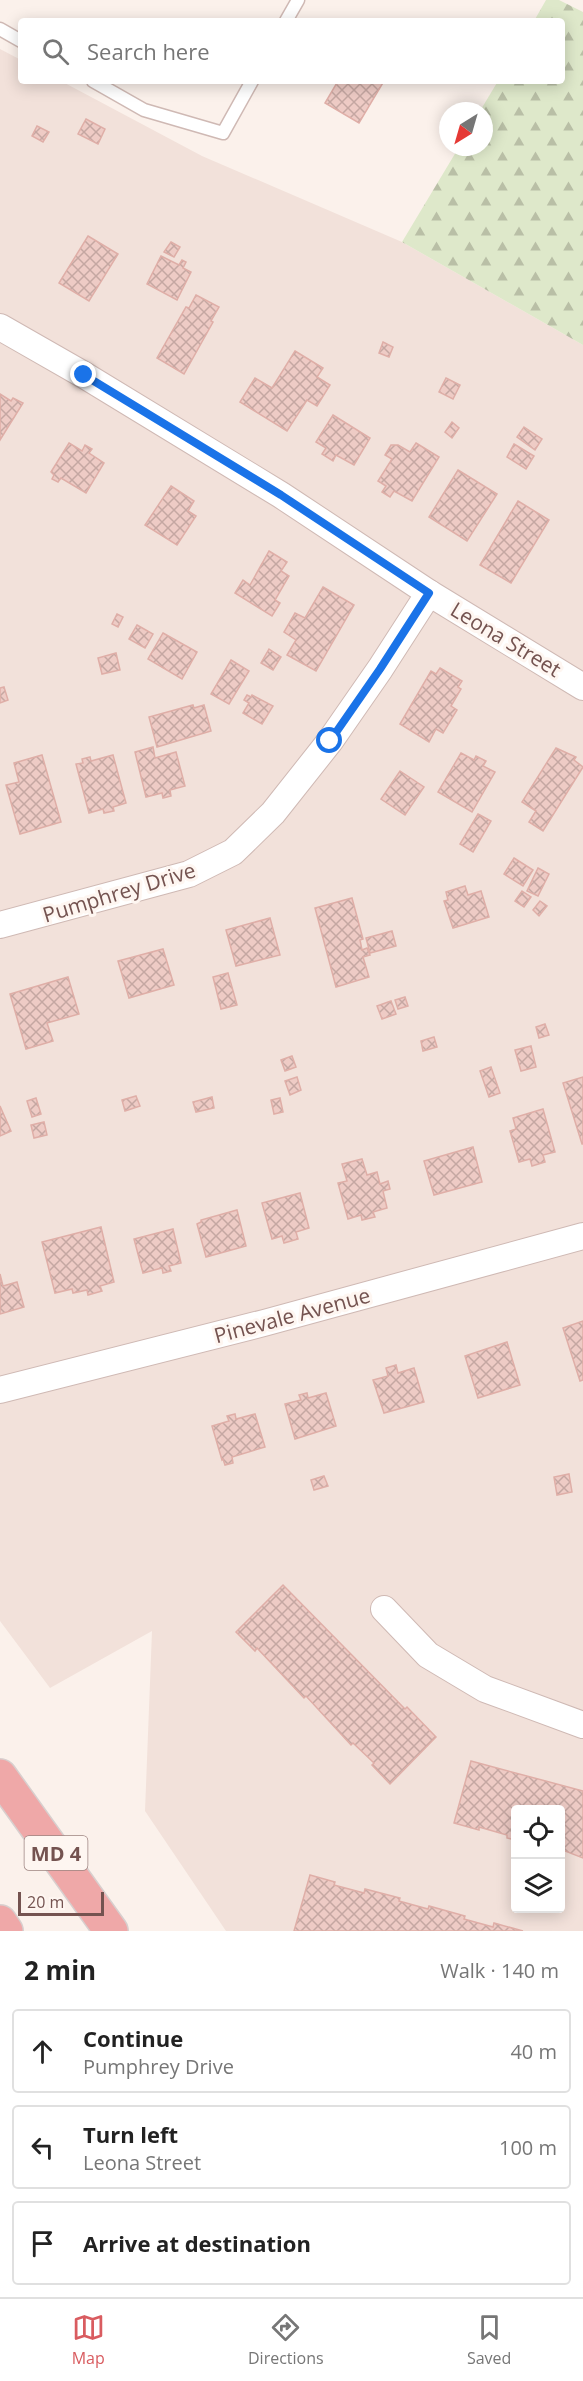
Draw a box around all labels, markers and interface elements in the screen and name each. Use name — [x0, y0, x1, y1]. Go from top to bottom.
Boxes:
search box — [18, 18, 565, 84]
icon: search — [39, 35, 72, 68]
text: Search here — [87, 36, 210, 66]
north arrow — [439, 102, 493, 156]
route end — [70, 361, 96, 387]
street label: Leona Street — [446, 595, 566, 683]
route start — [316, 727, 342, 753]
street label: Pumphrey Drive — [39, 855, 199, 929]
street label: Pinevale Avenue — [211, 1281, 373, 1349]
map controls — [511, 1805, 565, 1913]
button: locate — [511, 1805, 565, 1859]
road number: MD 4 — [25, 1836, 88, 1870]
button: layers — [511, 1859, 565, 1913]
scale bar — [18, 1889, 104, 1916]
text: 20 m — [27, 1891, 64, 1913]
text: 2 min — [24, 1952, 96, 1988]
text: Walk · 140 m — [440, 1957, 559, 1984]
text: Continue — [83, 2023, 183, 2053]
icon: ahead — [26, 2035, 59, 2068]
text: 40 m — [510, 2038, 557, 2065]
text: Pumphrey Drive — [83, 2053, 234, 2080]
text: Turn left — [83, 2119, 178, 2149]
icon: left — [26, 2131, 59, 2164]
text: 100 m — [499, 2134, 557, 2161]
text: Leona Street — [83, 2149, 201, 2176]
icon: arrive — [26, 2227, 59, 2260]
text: Arrive at destination — [83, 2228, 311, 2258]
tab: Map — [72, 2311, 105, 2369]
tab: Directions — [248, 2311, 324, 2369]
tab: Saved — [467, 2311, 511, 2369]

